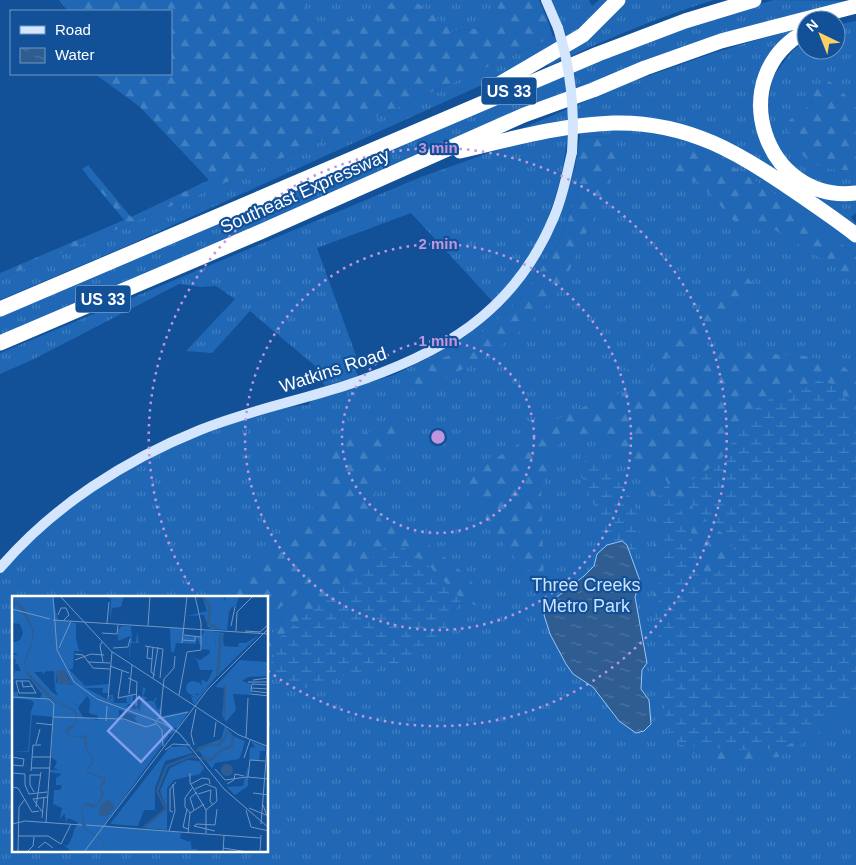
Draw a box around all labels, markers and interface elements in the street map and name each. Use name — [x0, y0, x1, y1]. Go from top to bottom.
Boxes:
legend — [10, 10, 172, 75]
north arrow — [796, 10, 846, 60]
text: N — [803, 16, 821, 35]
text: Road — [55, 21, 91, 38]
text: Water — [55, 46, 94, 63]
road number: US 33 — [482, 78, 536, 104]
text: 3 min — [418, 139, 458, 156]
street label: Southeast Expressway — [217, 145, 393, 237]
text: 2 min — [418, 235, 458, 252]
road number: US 33 — [76, 286, 130, 312]
text: 1 min — [418, 332, 458, 349]
street label: Watkins Road — [277, 343, 389, 397]
centre of rings — [429, 428, 447, 446]
park label: Three Creeks Metro Park — [531, 575, 641, 616]
inset map — [12, 596, 269, 852]

